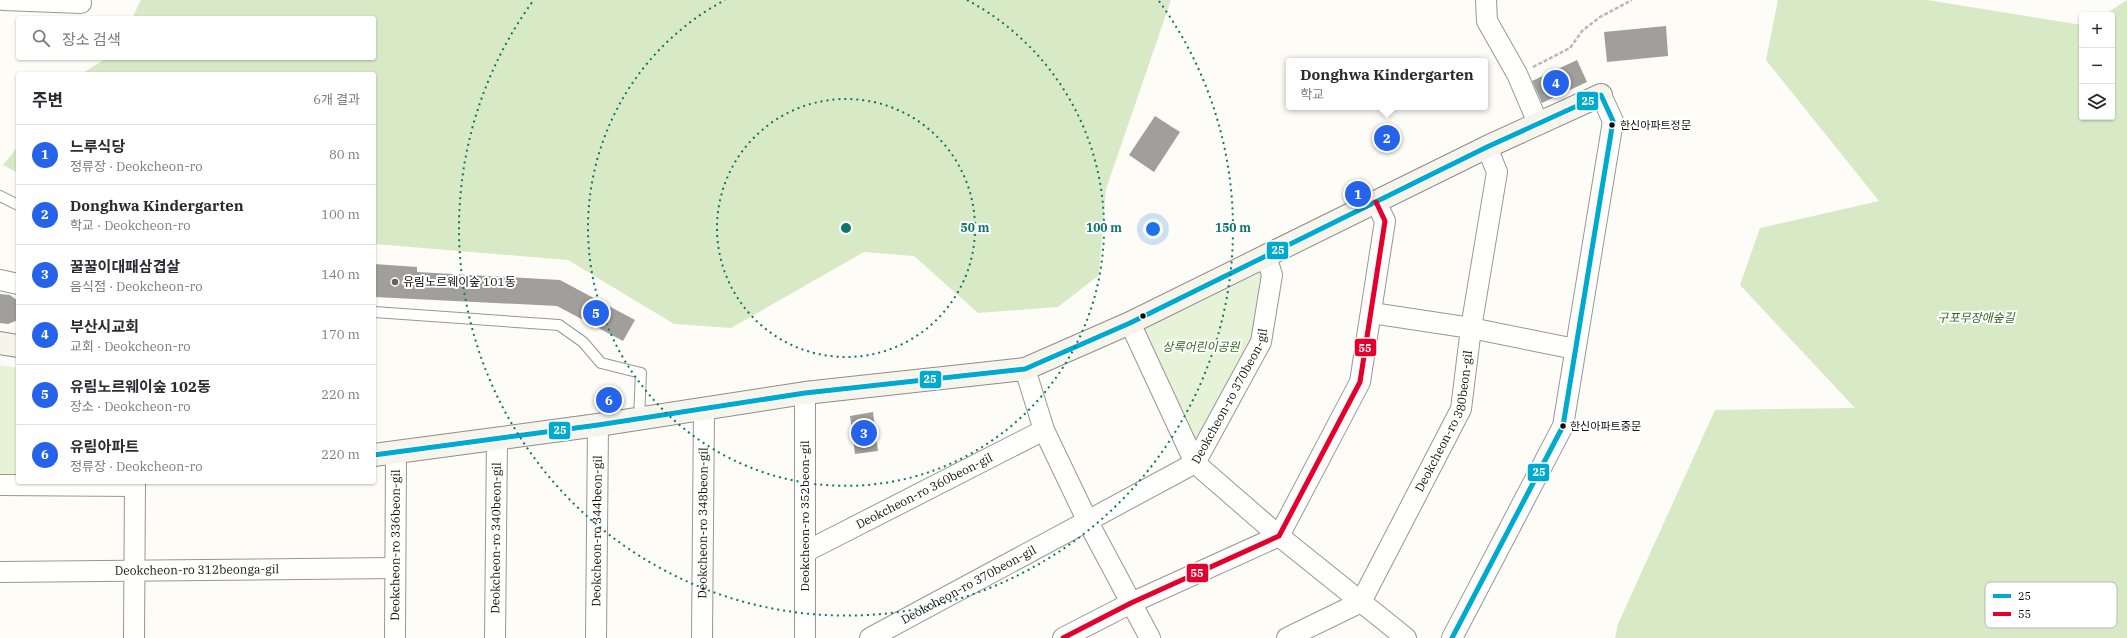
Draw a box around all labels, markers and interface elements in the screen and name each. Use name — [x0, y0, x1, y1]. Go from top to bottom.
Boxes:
map controls — [2079, 12, 2115, 120]
button: + — [2079, 12, 2115, 48]
search box — [16, 16, 376, 60]
icon: search — [30, 27, 52, 49]
text: 장소 검색 — [62, 30, 121, 49]
button: − — [2079, 48, 2115, 84]
popup — [1286, 58, 1488, 110]
text: Donghwa Kindergarten — [1300, 65, 1474, 84]
pin: 4 — [1543, 68, 1569, 98]
button: layers — [2079, 84, 2115, 120]
text: 학교 — [1300, 86, 1324, 103]
text: 주변 — [32, 89, 63, 111]
text: 6개 결과 — [313, 91, 360, 108]
line badge: 25 — [1576, 91, 1599, 111]
text: 25 — [1581, 94, 1595, 108]
place label: 한신아파트정문 — [1620, 118, 1691, 132]
marker: 한신아파트정문 — [1607, 120, 1617, 130]
pin: 2 — [1374, 123, 1400, 153]
text: 느루식당 — [70, 137, 125, 156]
text: 1 — [41, 146, 49, 163]
text: 80 m — [329, 146, 360, 163]
text: 정류장 · Deokcheon-ro — [70, 158, 203, 175]
pin: 1 — [1345, 179, 1371, 209]
text: Donghwa Kindergarten — [70, 196, 244, 215]
text: 2 — [41, 206, 49, 223]
text: 100 m — [321, 206, 360, 223]
text: 학교 · Deokcheon-ro — [70, 217, 191, 234]
your location — [1143, 219, 1163, 239]
text: 50 m — [961, 220, 990, 235]
text: 100 m — [1086, 220, 1122, 235]
text: 150 m — [1215, 220, 1251, 235]
centre of rings — [839, 221, 853, 235]
line badge: 25 — [1266, 241, 1289, 260]
text: 25 — [1271, 243, 1285, 257]
text: 꿀꿀이대패삼겹살 — [70, 257, 180, 276]
text: 3 — [41, 266, 49, 283]
text: 140 m — [321, 266, 360, 283]
place label: 유림노르웨이숲 101동 — [403, 274, 516, 289]
marker: 유림노르웨이숲 101동 — [390, 277, 400, 287]
text: 음식점 · Deokcheon-ro — [70, 278, 203, 295]
pin: 5 — [583, 298, 609, 328]
park label: 구포무장애숲길 — [1937, 310, 2016, 325]
unlabelled marker — [1138, 311, 1148, 321]
text: 부산시교회 — [70, 317, 139, 336]
text: 4 — [41, 326, 49, 343]
text: 170 m — [321, 326, 360, 343]
street label: Deokcheon-ro 370beon-gil — [1188, 327, 1270, 466]
text: 교회 · Deokcheon-ro — [70, 338, 191, 355]
line badge: 55 — [1354, 338, 1377, 357]
park label: 상록어린이공원 — [1162, 339, 1241, 354]
text: 55 — [1358, 341, 1372, 355]
street label: Deokcheon-ro 380beon-gil — [1411, 349, 1475, 494]
line badge: 25 — [919, 370, 942, 389]
text: 25 — [923, 372, 937, 386]
text: 유림노르웨이숲 102동 — [70, 377, 211, 396]
pin: 6 — [596, 385, 622, 415]
text: 5 — [41, 386, 49, 403]
text: 220 m — [321, 386, 360, 403]
text: 장소 · Deokcheon-ro — [70, 398, 191, 415]
pin: 3 — [851, 418, 877, 448]
place label: 한신아파트중문 — [1570, 419, 1641, 433]
line badge: 25 — [548, 421, 571, 440]
marker: 한신아파트중문 — [1558, 421, 1568, 431]
text: 25 — [553, 423, 567, 437]
text: 유림아파트 — [70, 437, 139, 456]
street label: Deokcheon-ro 352beon-gil — [797, 440, 812, 592]
text: 6 — [41, 446, 49, 463]
text: 220 m — [321, 446, 360, 463]
street label: Deokcheon-ro 348beon-gil — [694, 447, 711, 599]
street label: Deokcheon-ro 360beon-gil — [853, 449, 995, 532]
street label: Deokcheon-ro 344beon-gil — [588, 455, 605, 607]
text: 정류장 · Deokcheon-ro — [70, 458, 203, 475]
street label: Deokcheon-ro 340beon-gil — [487, 462, 504, 614]
line badge: 25 — [1527, 463, 1550, 482]
text: 25 — [1532, 465, 1546, 479]
street label: Deokcheon-ro 336beon-gil — [387, 469, 403, 621]
street label: Deokcheon-ro 370beon-gil — [898, 542, 1039, 627]
street label: Deokcheon-ro 312beonga-gil — [115, 561, 280, 578]
line badge: 55 — [1186, 563, 1209, 583]
text: 55 — [1190, 566, 1204, 580]
legend — [1985, 582, 2117, 628]
text: 25 — [2018, 589, 2031, 603]
text: 55 — [2018, 607, 2031, 621]

